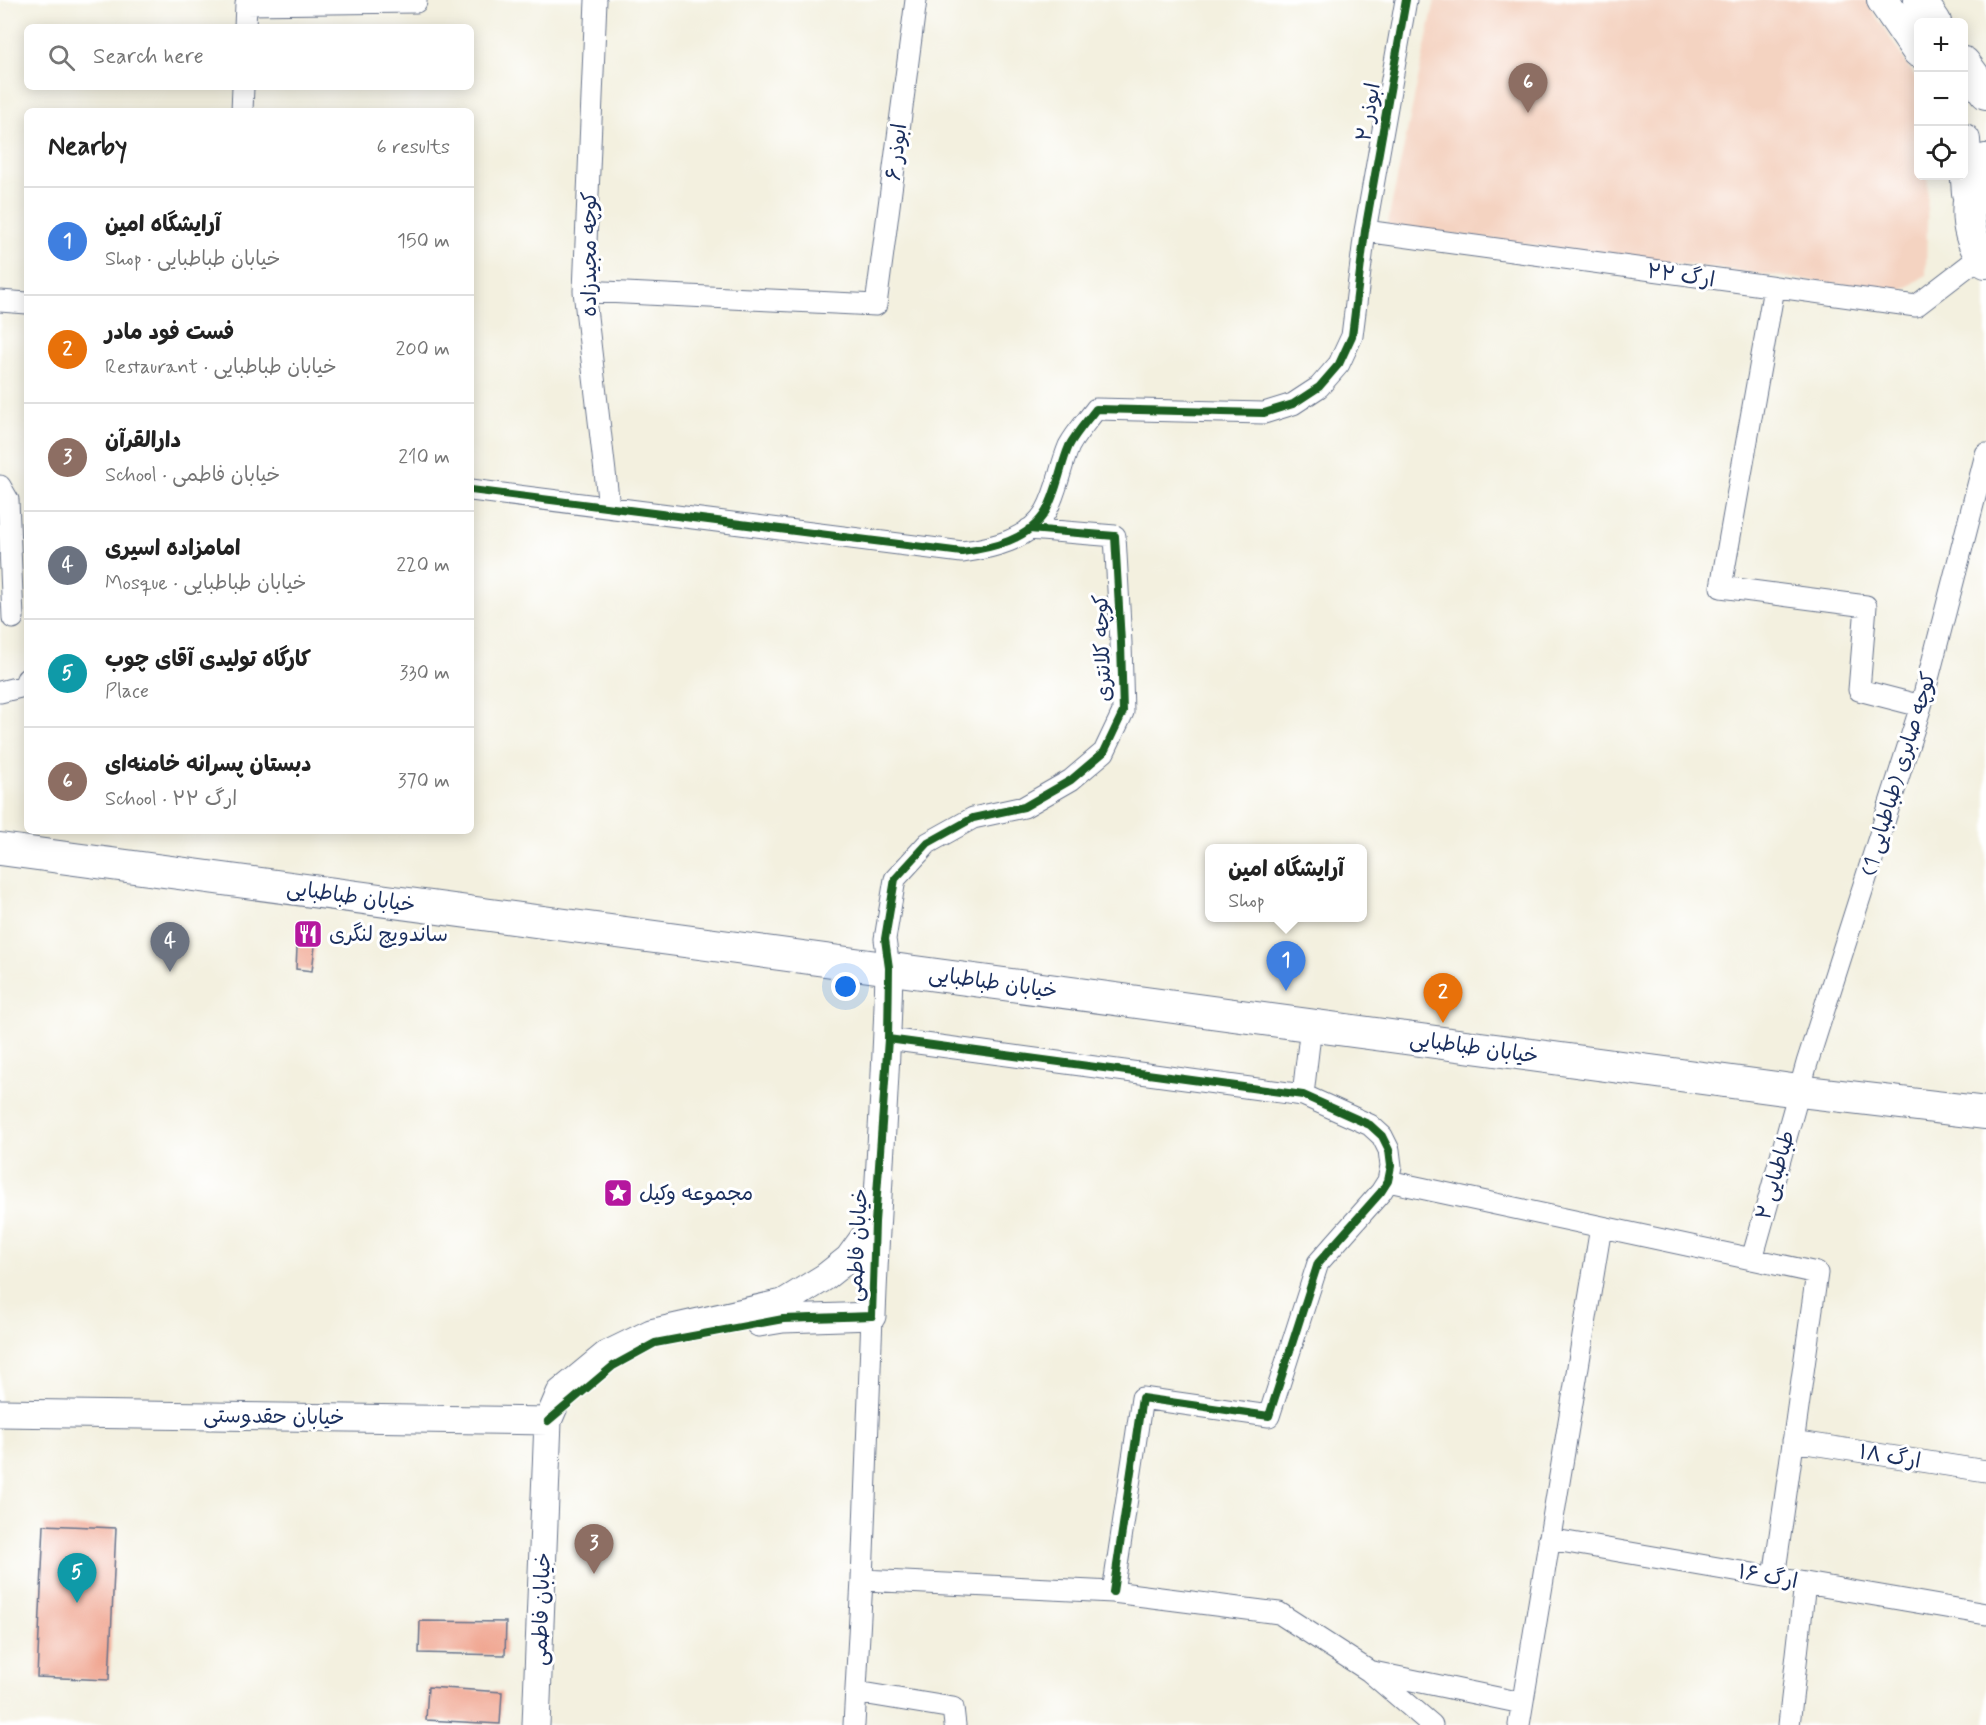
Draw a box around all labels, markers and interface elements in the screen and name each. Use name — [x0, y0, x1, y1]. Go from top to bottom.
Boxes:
map controls — [1914, 18, 1968, 180]
button: + — [1914, 18, 1968, 72]
search box — [24, 24, 474, 90]
icon: search — [45, 41, 78, 74]
text: Search here — [93, 43, 204, 71]
pin: 6 — [1508, 63, 1547, 113]
button: − — [1914, 72, 1968, 126]
street label: ابوذر ۲ — [1350, 81, 1388, 144]
street label: ابوذر ۶ — [880, 122, 914, 182]
button: locate — [1914, 126, 1968, 180]
text: Nearby — [48, 130, 127, 164]
text: 6 results — [377, 134, 450, 161]
street label: کوچه مجیدزاده — [576, 191, 604, 317]
text: آرایشگاه امین — [105, 211, 221, 239]
text: 1 — [63, 228, 72, 255]
text: 150 m — [397, 228, 450, 255]
text: Shop · خیابان طباطبایی — [105, 246, 280, 273]
street label: ارگ ۲۲ — [1645, 257, 1717, 295]
text: فست فود مادر — [105, 319, 234, 347]
text: 2 — [63, 336, 72, 363]
text: 200 m — [395, 336, 450, 363]
text: Restaurant · خیابان طباطبایی — [105, 354, 337, 381]
text: دارالقرآن — [105, 427, 181, 455]
text: 3 — [63, 444, 72, 471]
text: 210 m — [398, 444, 450, 471]
text: School · خیابان فاطمی — [105, 462, 280, 489]
text: امامزاده اسیری — [105, 535, 241, 563]
text: 4 — [62, 552, 73, 579]
text: 220 m — [396, 552, 450, 579]
text: Mosque · خیابان طباطبایی — [105, 570, 306, 597]
street label: کوچه کلانتری — [1087, 594, 1119, 702]
text: کارگاه تولیدی آقای چوب — [105, 646, 311, 674]
text: 5 — [62, 660, 74, 687]
text: 330 m — [399, 660, 450, 687]
street label: کوچه صابری (طباطبایی 1) — [1855, 669, 1943, 880]
text: Place — [105, 678, 149, 705]
text: دبستان پسرانه خامنه‌ای — [105, 751, 311, 779]
text: 6 — [62, 768, 73, 795]
text: 370 m — [398, 768, 450, 795]
text: School · ارگ ۲۲ — [105, 786, 237, 813]
popup — [1205, 844, 1367, 922]
text: آرایشگاه امین — [1228, 856, 1344, 884]
street label: خیابان طباطبایی — [285, 874, 417, 920]
text: Shop — [1228, 888, 1265, 915]
restaurant icon: ساندویچ لنگری — [292, 918, 324, 950]
place label: ساندویچ لنگری — [329, 921, 448, 949]
pin: 4 — [150, 922, 190, 972]
pin: 1 — [1266, 942, 1306, 991]
street label: خیابان طباطبایی — [927, 960, 1059, 1006]
your location — [831, 972, 860, 1001]
pin: 2 — [1424, 974, 1462, 1023]
street label: خیابان طباطبایی — [1408, 1025, 1540, 1071]
street label: طباطبایی ۲ — [1750, 1127, 1802, 1223]
place icon: مجموعه وکیل — [602, 1177, 634, 1209]
place label: مجموعه وکیل — [639, 1180, 753, 1208]
street label: خیابان فاطمی — [841, 1188, 875, 1302]
street label: خیابان حقدوستی — [203, 1402, 345, 1432]
street label: ارگ ۱۸ — [1857, 1438, 1923, 1476]
pin: 3 — [574, 1524, 614, 1574]
street label: خیابان فاطمی — [526, 1552, 558, 1666]
pin: 5 — [58, 1554, 97, 1603]
street label: ارگ ۱۶ — [1736, 1558, 1800, 1596]

